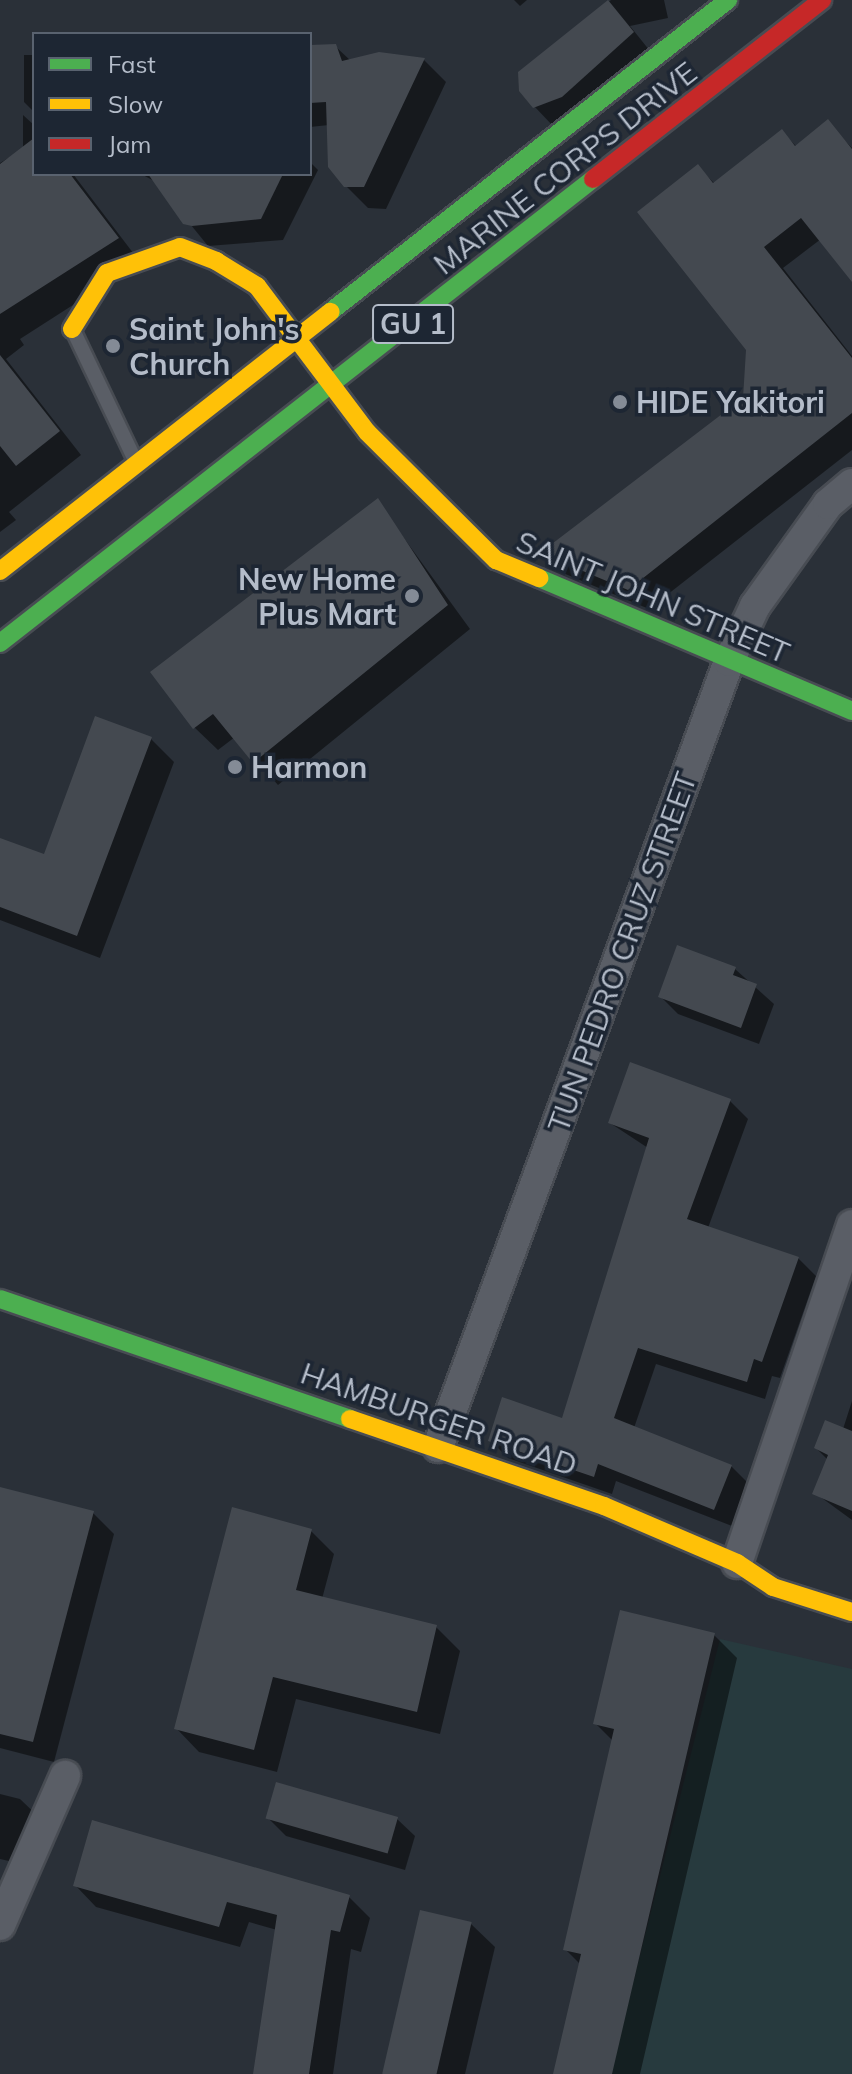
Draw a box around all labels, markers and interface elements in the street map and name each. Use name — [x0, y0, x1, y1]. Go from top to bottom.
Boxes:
legend — [32, 32, 312, 176]
text: Fast — [108, 49, 156, 79]
street label: MARINE CORPS DRIVE — [426, 54, 704, 282]
text: Slow — [108, 89, 163, 119]
text: Jam — [108, 129, 151, 159]
road number: GU 1 — [371, 300, 455, 348]
place label: Saint John's Church — [129, 311, 300, 382]
marker: Saint John's Church — [104, 337, 122, 355]
place label: HIDE Yakitori — [636, 384, 825, 420]
marker: HIDE Yakitori — [611, 393, 629, 411]
street label: SAINT JOHN STREET — [511, 523, 795, 671]
place label: New Home Plus Mart — [238, 561, 396, 632]
marker: New Home Plus Mart — [403, 587, 421, 605]
place label: Harmon — [251, 749, 367, 785]
marker: Harmon — [226, 758, 244, 776]
street label: TUN PEDRO CRUZ STREET — [540, 767, 704, 1137]
street label: HAMBURGER ROAD — [296, 1355, 582, 1483]

